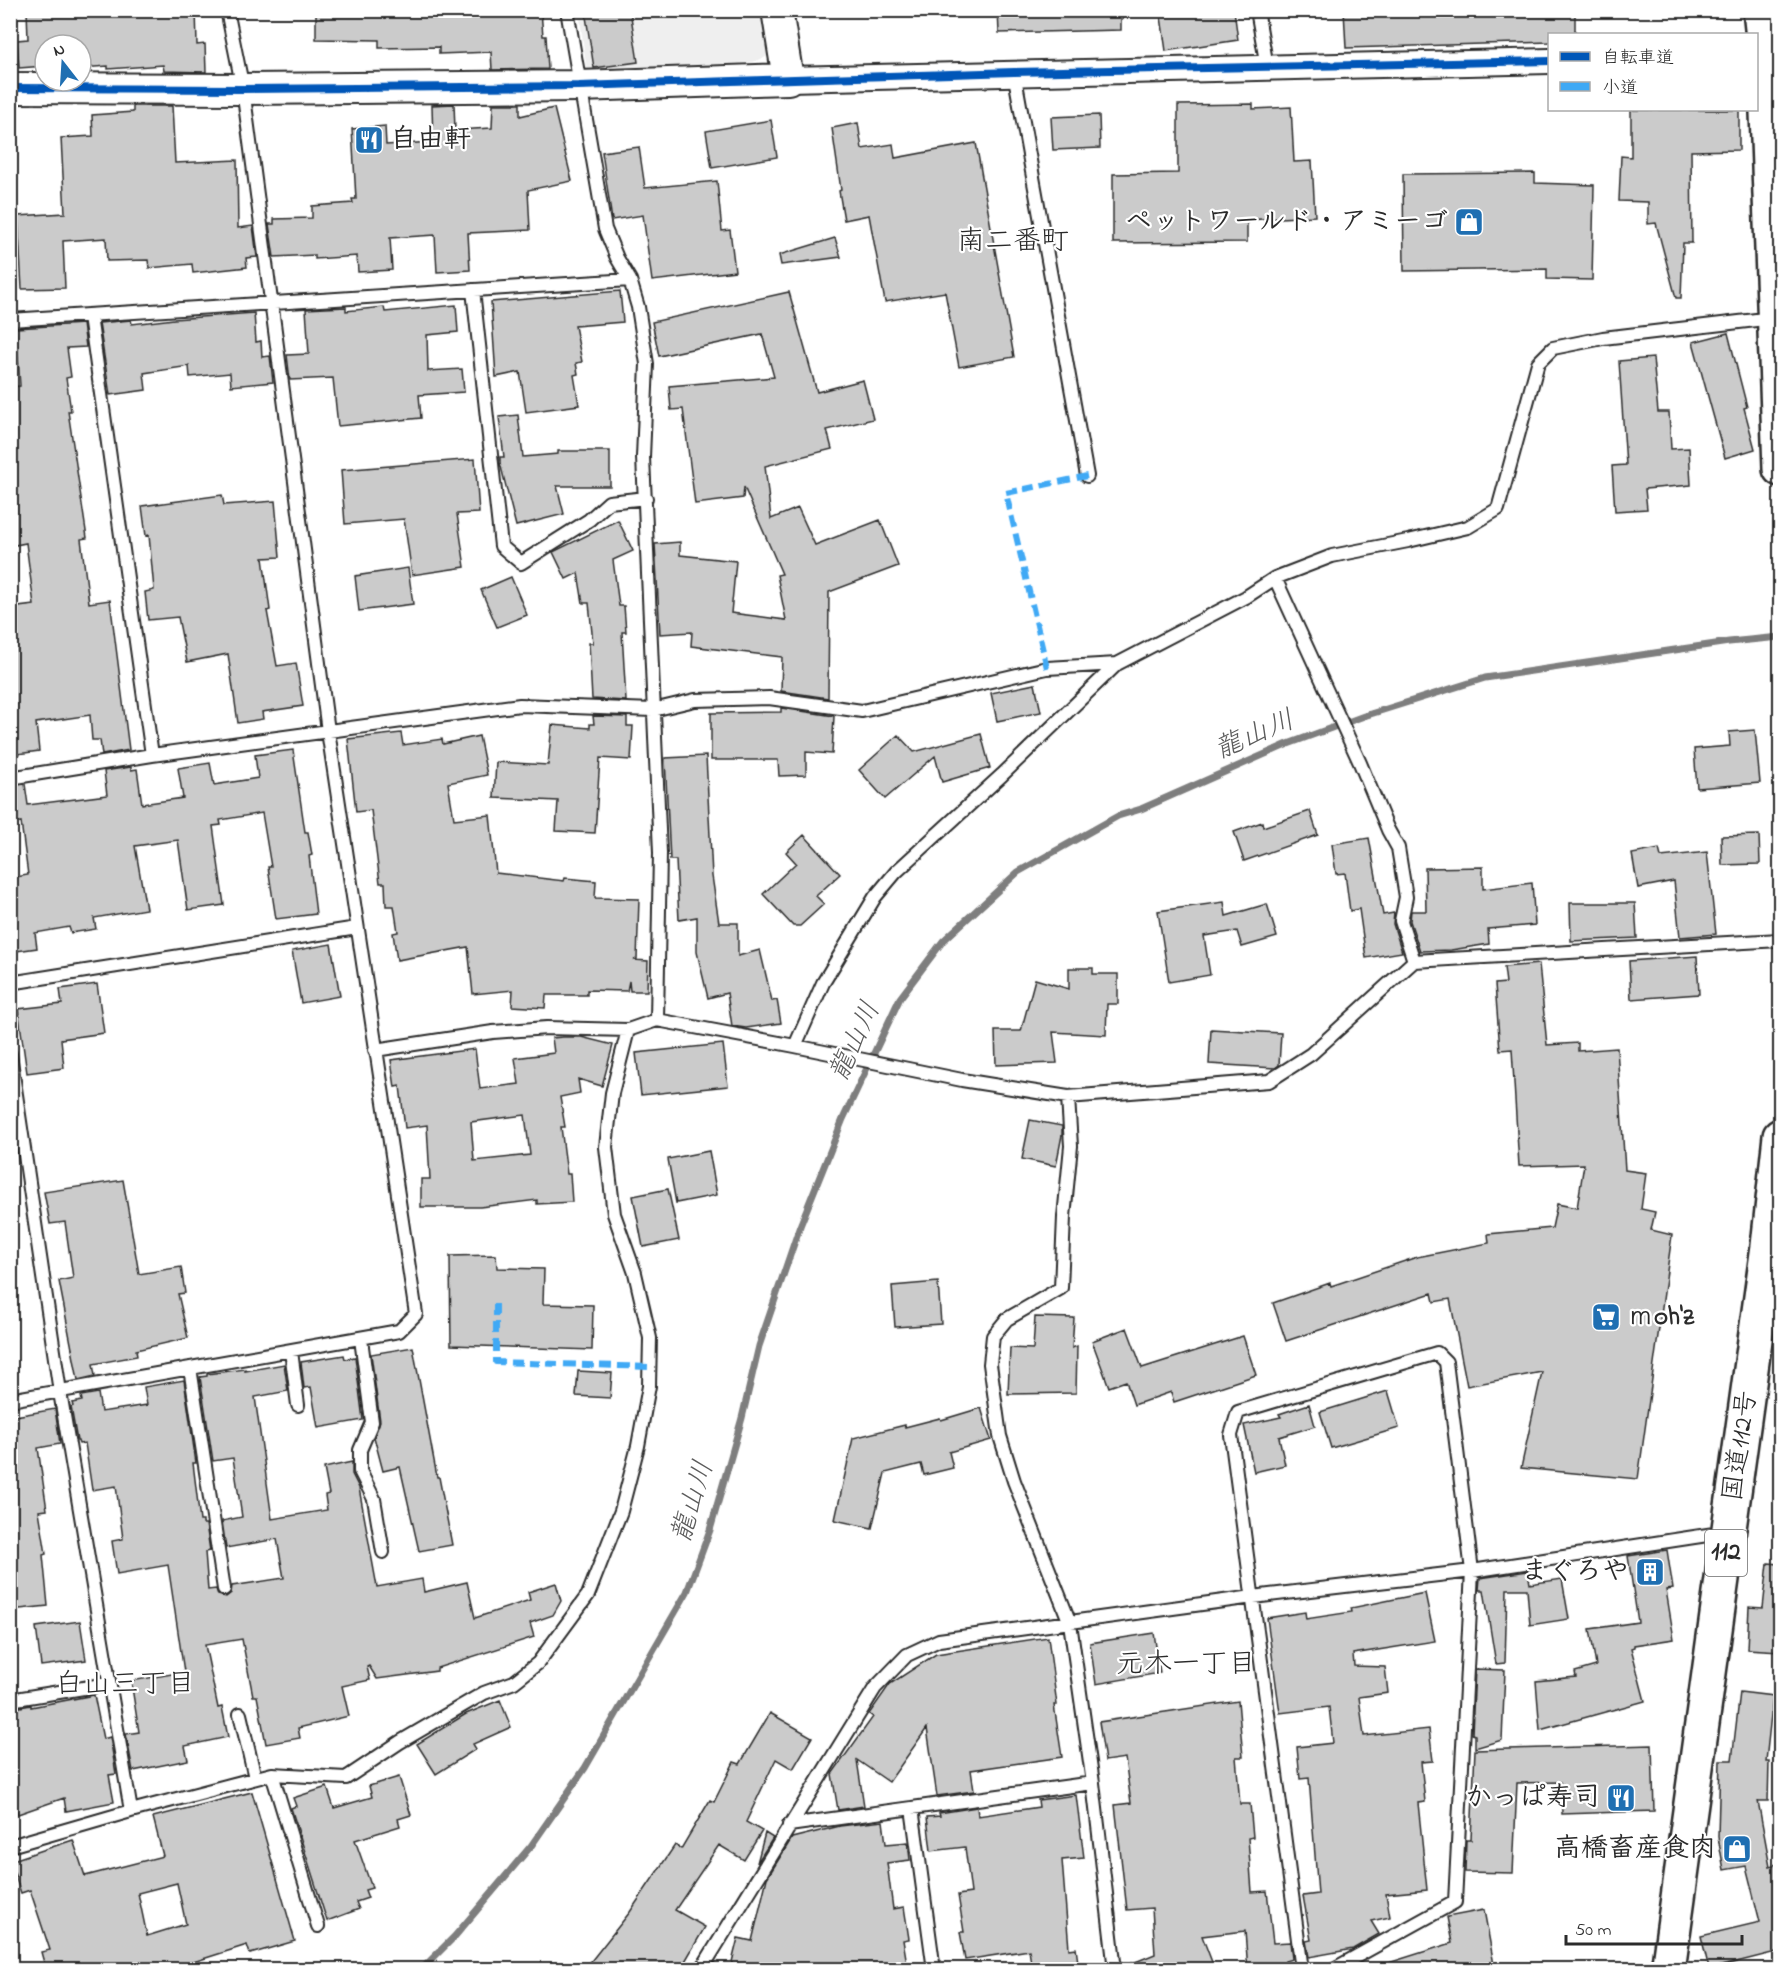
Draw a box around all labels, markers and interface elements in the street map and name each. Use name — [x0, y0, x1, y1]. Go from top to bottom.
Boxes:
north arrow — [33, 33, 93, 93]
legend — [1548, 33, 1758, 111]
text: N — [51, 37, 68, 64]
text: 自転車道 — [1602, 46, 1674, 72]
text: 小道 — [1602, 76, 1638, 102]
place label: 自由軒 — [390, 121, 471, 160]
restaurant icon: 自由軒 — [353, 124, 385, 156]
place label: ペットワールド・アミーゴ — [1125, 203, 1448, 242]
shop icon: ペットワールド・アミーゴ — [1453, 206, 1485, 238]
district label: 南二番町 — [957, 222, 1069, 263]
water label: 龍山川 — [1208, 701, 1302, 771]
water label: 龍山川 — [820, 995, 892, 1089]
place label: ｍoh'z — [1627, 1298, 1695, 1337]
supermarket icon: ｍoh'z — [1590, 1301, 1622, 1333]
street label: 国道112号 — [1714, 1388, 1768, 1504]
water label: 龍山川 — [662, 1456, 726, 1548]
road number: 112 — [1705, 1530, 1747, 1576]
place label: まぐろや — [1521, 1553, 1629, 1592]
building icon: まぐろや — [1634, 1556, 1666, 1588]
district label: 元木一丁目 — [1116, 1645, 1256, 1686]
district label: 白山三丁目 — [55, 1665, 195, 1706]
place label: かっぱ寿司 — [1465, 1779, 1600, 1818]
restaurant icon: かっぱ寿司 — [1605, 1782, 1637, 1814]
place label: 高橋畜産食肉 — [1554, 1830, 1716, 1869]
shop icon: 高橋畜産食肉 — [1721, 1833, 1753, 1865]
scale bar — [1566, 1908, 1742, 1946]
text: 50 m — [1575, 1918, 1612, 1944]

